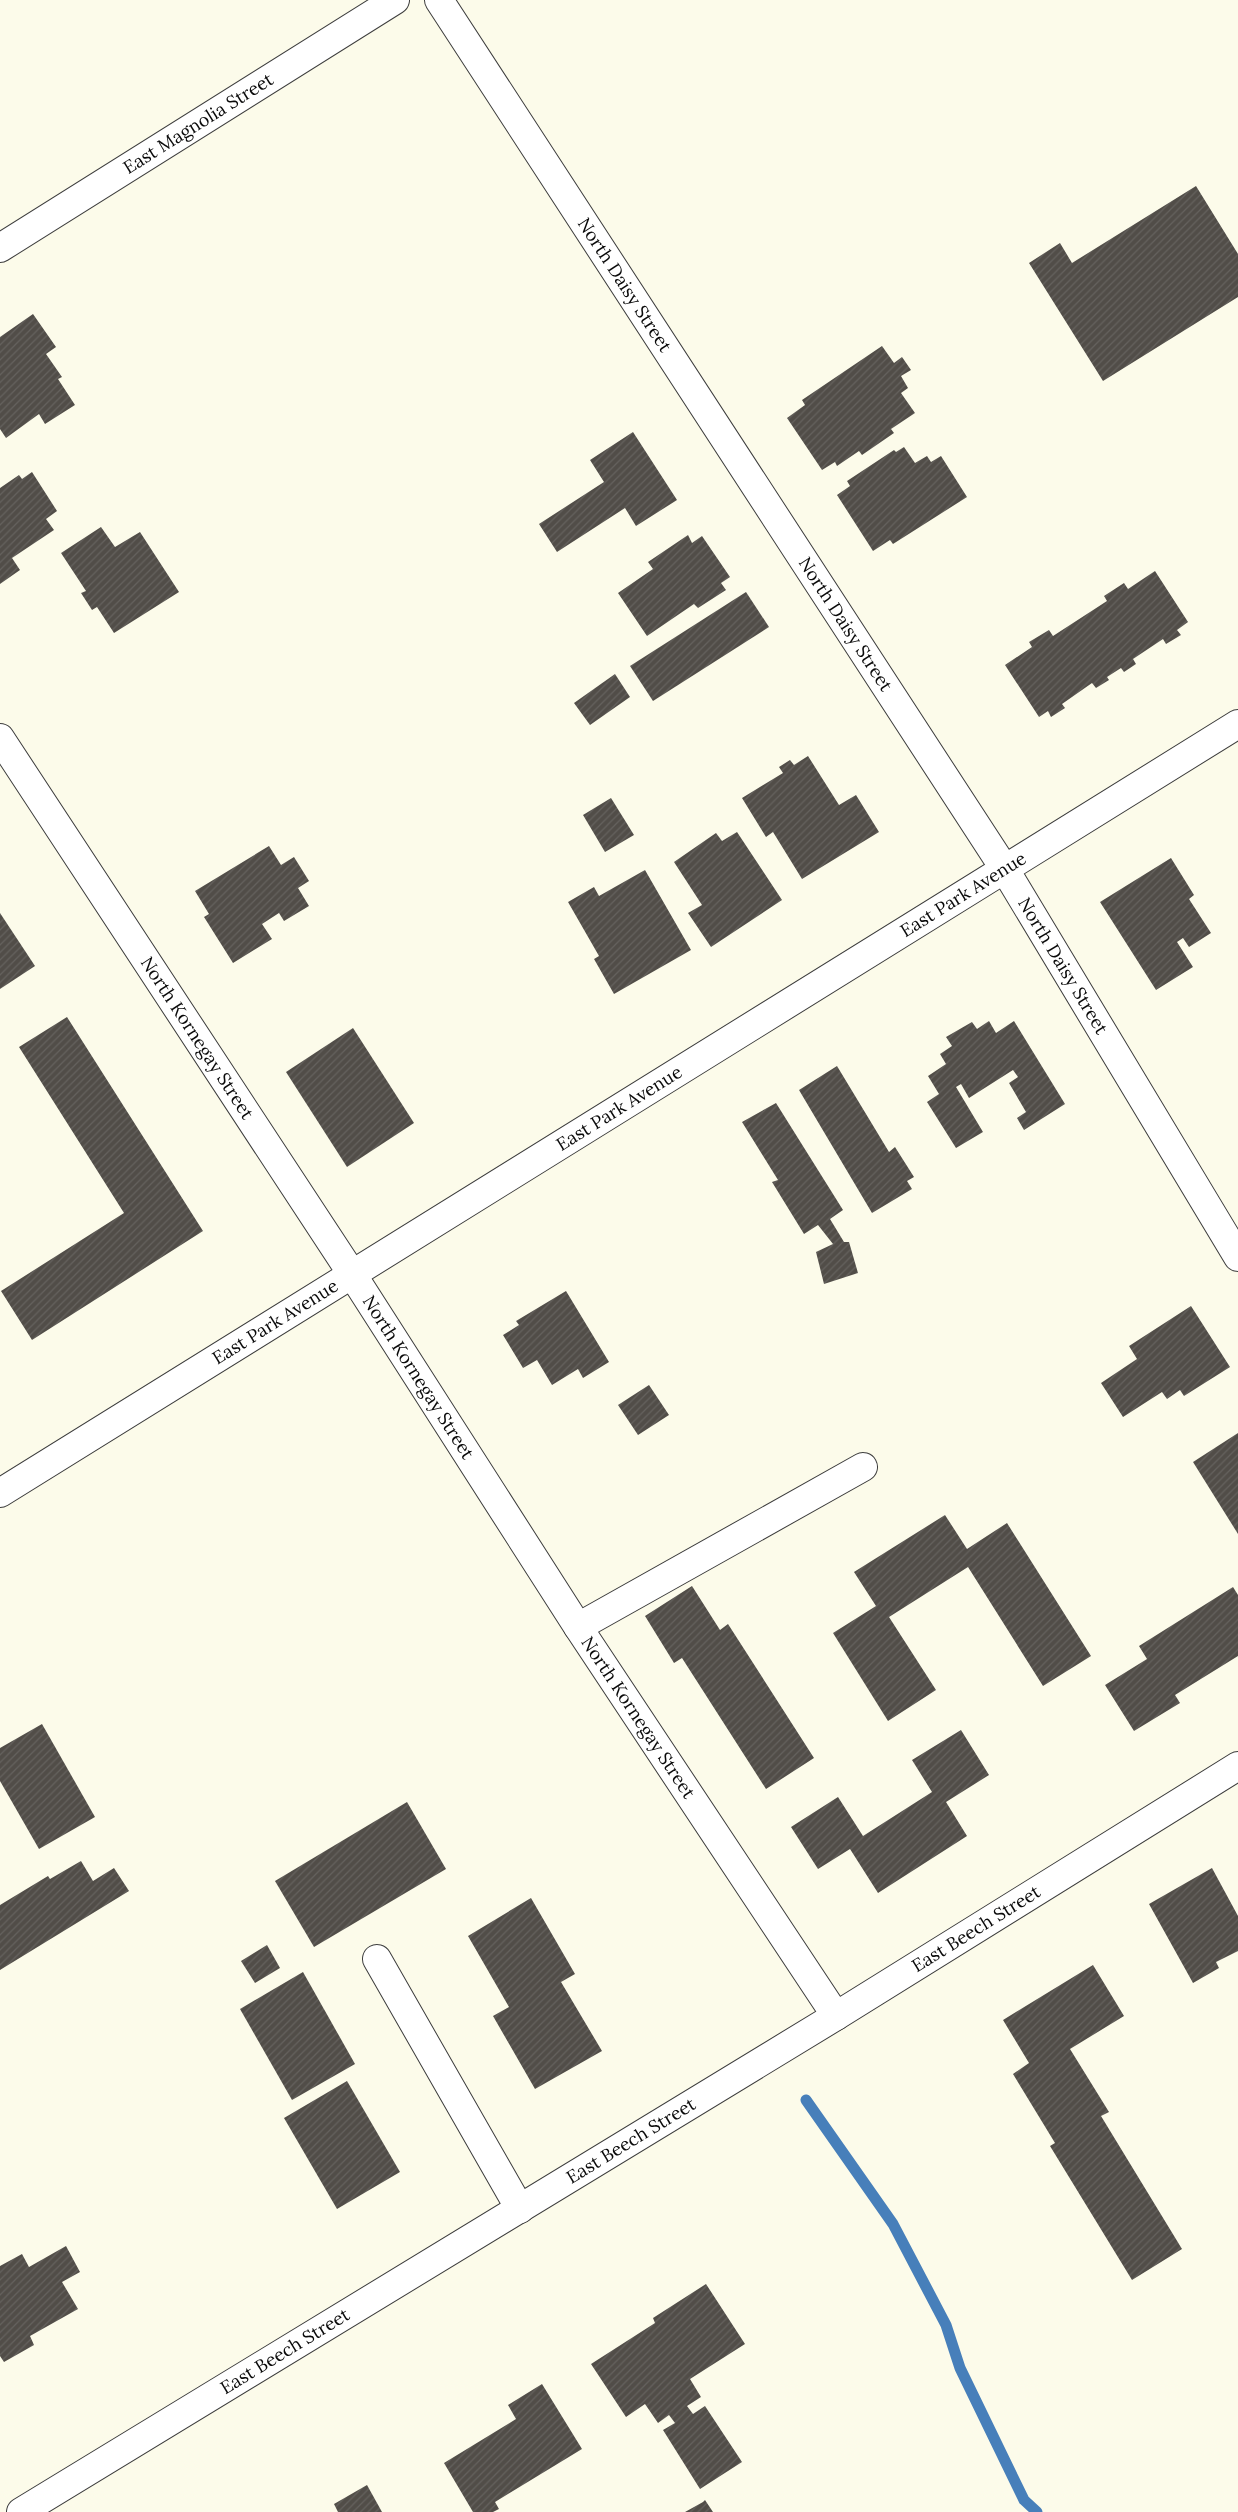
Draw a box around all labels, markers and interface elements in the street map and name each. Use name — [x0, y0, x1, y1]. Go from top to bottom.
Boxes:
street label: East Magnolia Street — [119, 67, 277, 179]
street label: North Daisy Street — [573, 213, 677, 356]
street label: North Daisy Street — [794, 553, 898, 696]
street label: East Park Avenue — [896, 846, 1030, 942]
street label: North Daisy Street — [1013, 893, 1113, 1038]
street label: North Kornegay Street — [136, 952, 259, 1124]
street label: East Park Avenue — [552, 1060, 686, 1156]
street label: East Park Avenue — [208, 1274, 342, 1369]
street label: North Kornegay Street — [358, 1291, 480, 1463]
street label: North Kornegay Street — [576, 1632, 701, 1803]
street label: East Beech Street — [907, 1880, 1044, 1977]
street label: East Beech Street — [562, 2092, 700, 2188]
street label: East Beech Street — [216, 2303, 354, 2399]

